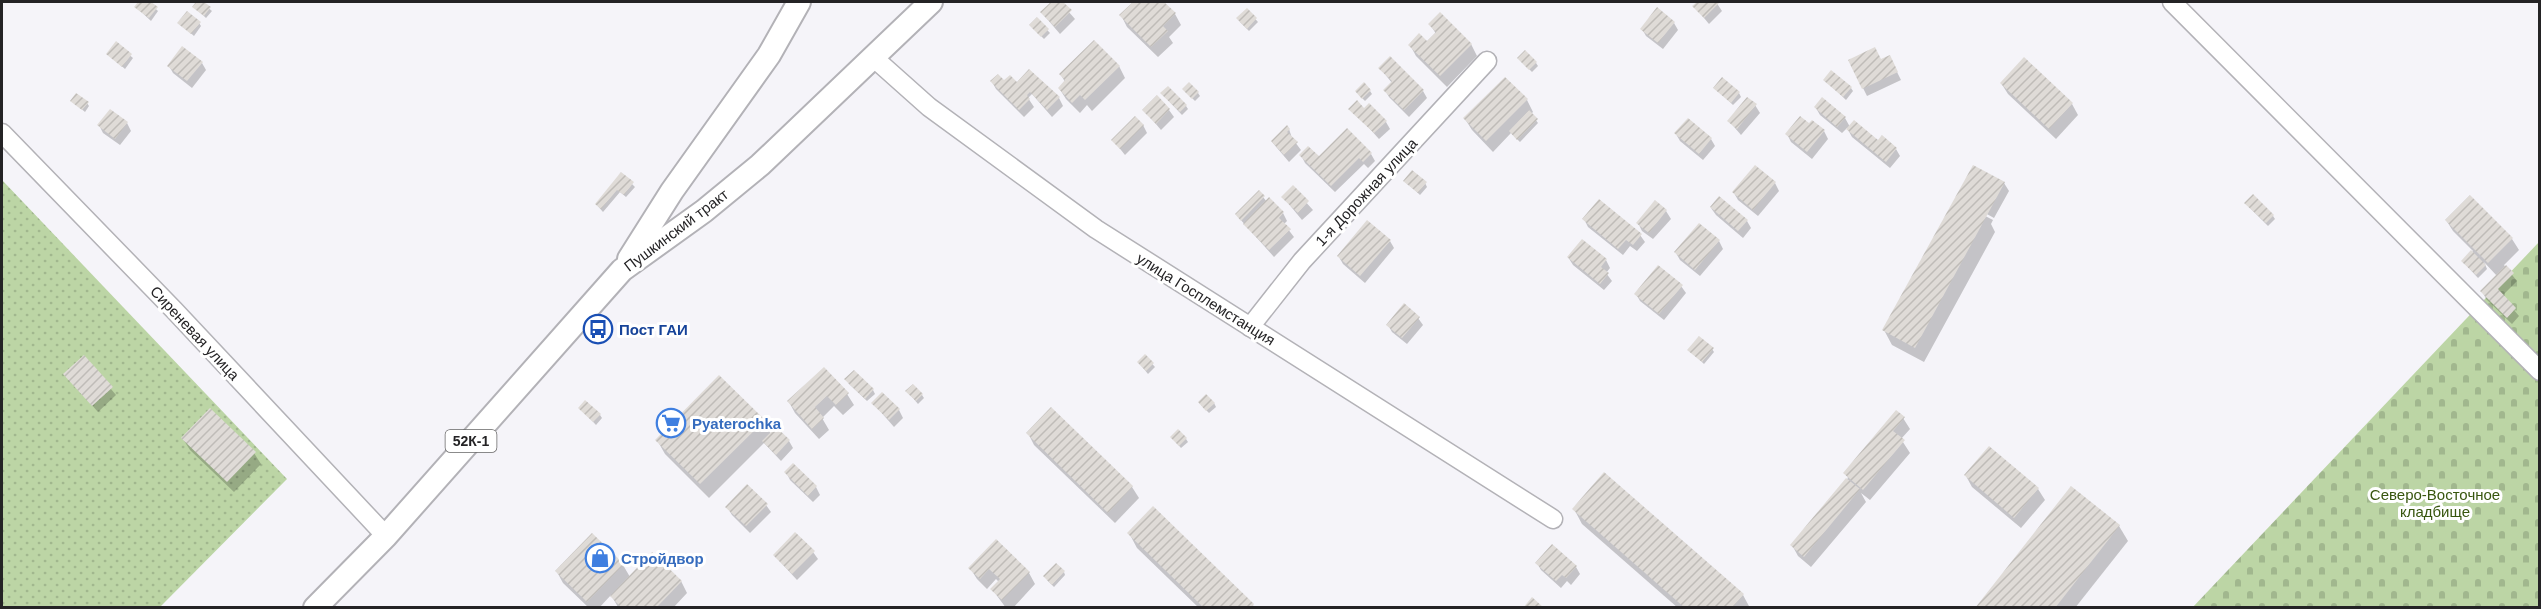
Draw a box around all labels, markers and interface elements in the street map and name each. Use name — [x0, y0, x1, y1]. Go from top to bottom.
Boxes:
street label: 1-я Дорожная улица — [1312, 134, 1421, 249]
street label: Пушкинский тракт — [621, 185, 731, 275]
street label: улица Госплемстанция — [1134, 249, 1278, 349]
street label: Сиреневая улица — [147, 283, 243, 384]
bus stop icon: Пост ГАИ — [582, 313, 614, 345]
place label: Пост ГАИ — [619, 321, 688, 338]
supermarket icon: Pyaterochka — [655, 407, 687, 439]
place label: Pyaterochka — [692, 415, 782, 432]
road number: 52К-1 — [446, 430, 496, 452]
park label: Северо-Восточное кладбище — [2370, 486, 2500, 520]
shop icon: Стройдвор — [584, 542, 616, 574]
place label: Стройдвор — [621, 550, 704, 567]

